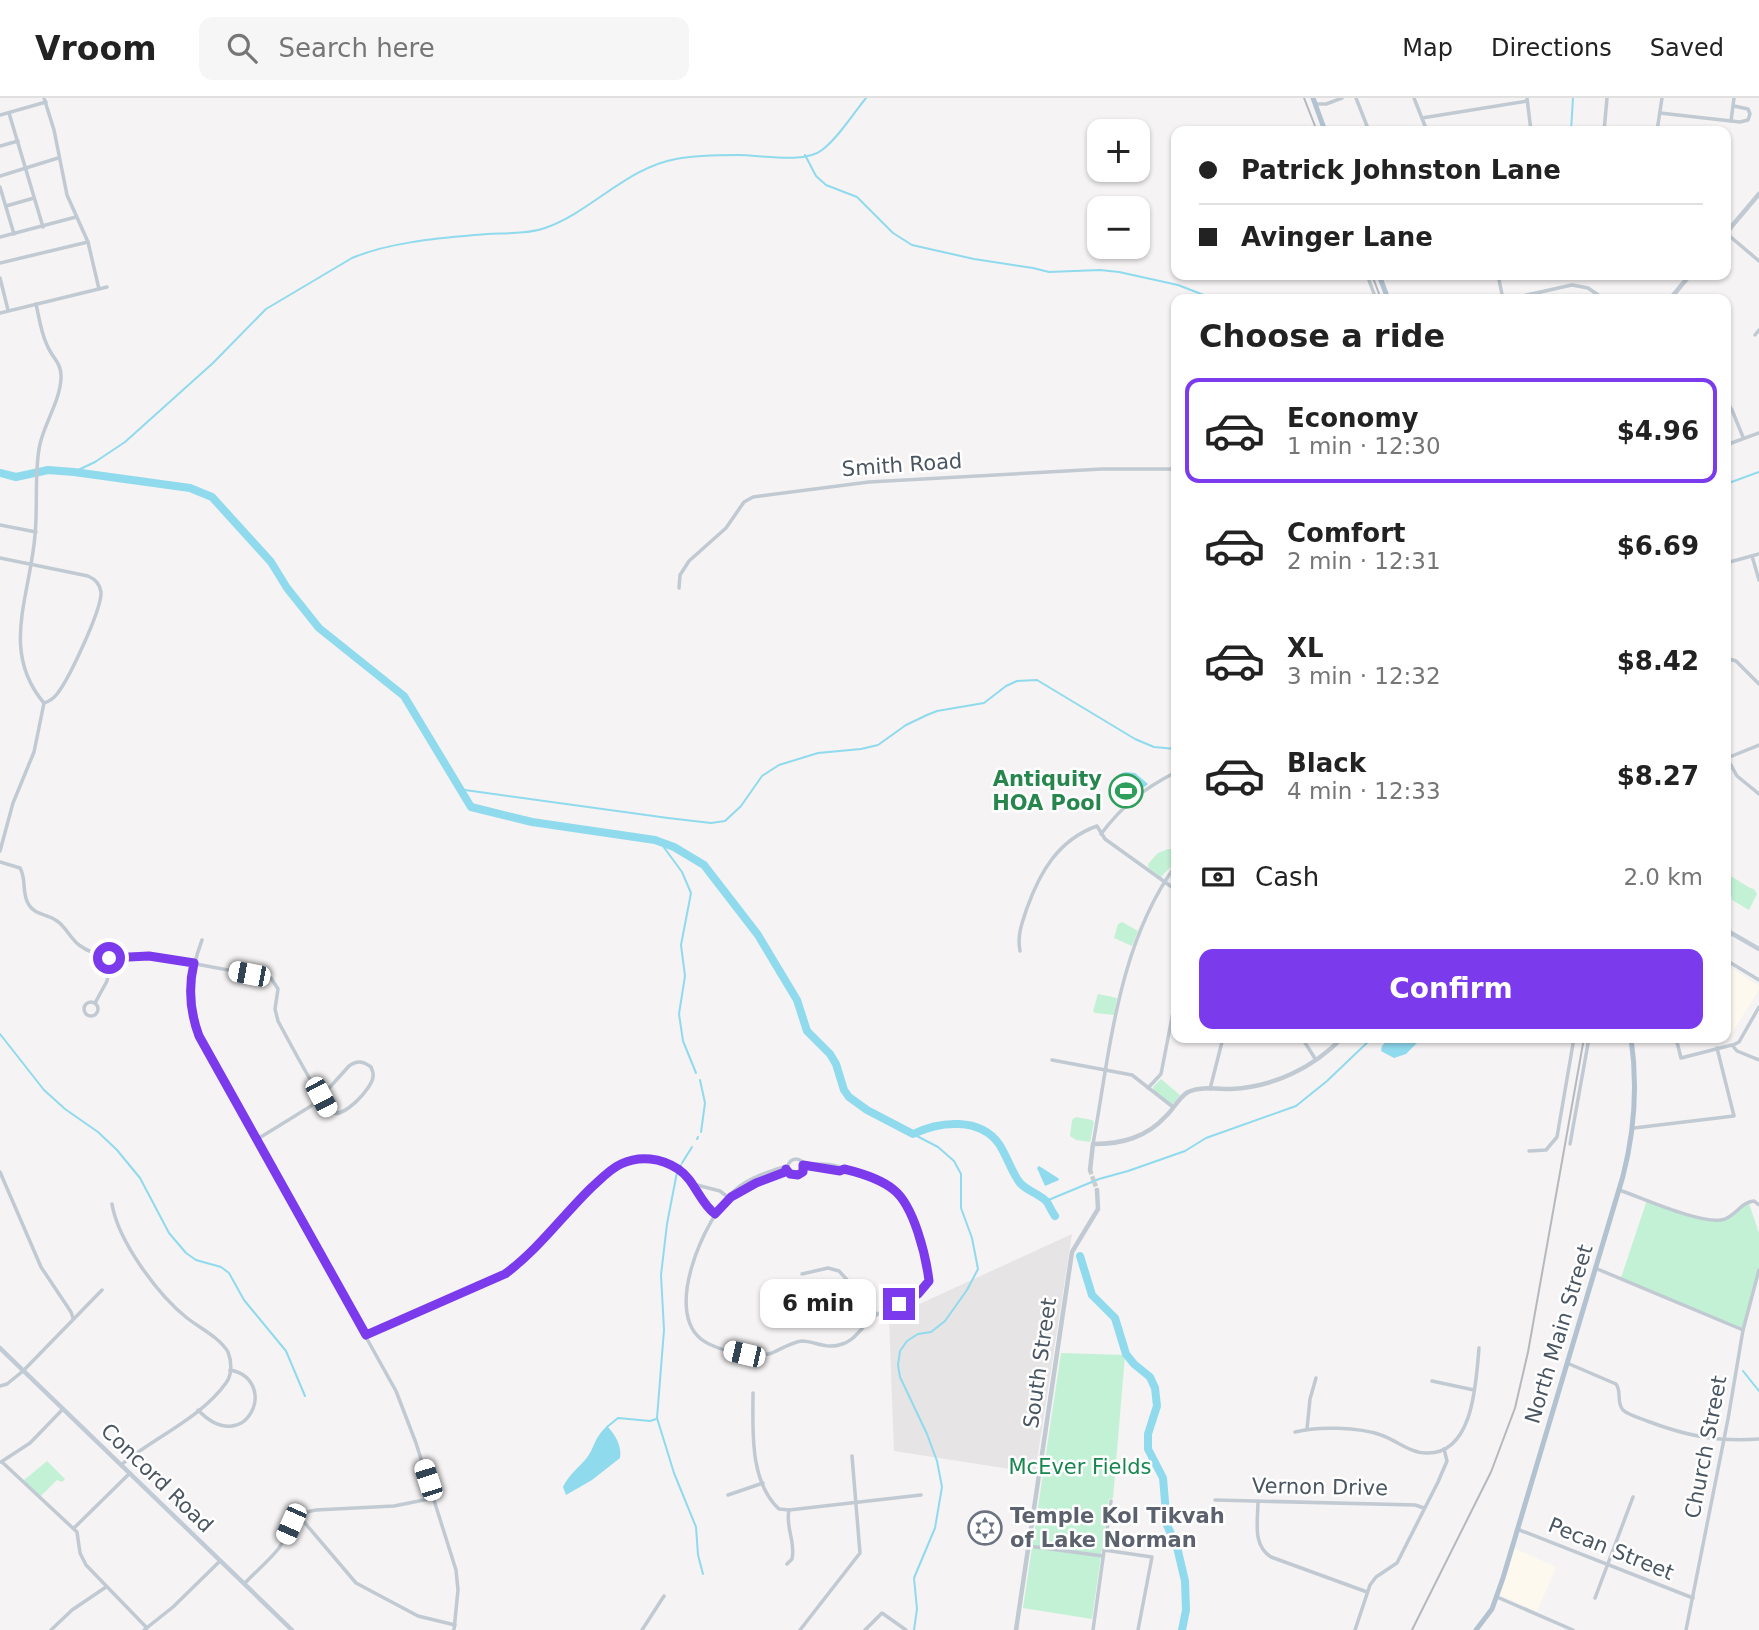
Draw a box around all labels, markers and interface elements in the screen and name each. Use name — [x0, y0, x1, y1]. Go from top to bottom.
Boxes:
search box — [199, 17, 689, 80]
text: Vroom — [35, 29, 157, 68]
icon: search — [223, 29, 261, 67]
text: Search here — [279, 33, 435, 63]
text: Map — [1402, 34, 1453, 62]
text: Directions — [1491, 34, 1612, 62]
text: Saved — [1650, 34, 1724, 62]
map controls — [1087, 119, 1150, 259]
button: + — [1087, 119, 1150, 182]
text: Patrick Johnston Lane — [1241, 155, 1561, 185]
button: − — [1087, 196, 1150, 259]
text: Avinger Lane — [1241, 222, 1433, 252]
text: Choose a ride — [1199, 317, 1445, 355]
icon: car — [1203, 399, 1266, 462]
text: Economy — [1287, 403, 1418, 433]
text: $4.96 — [1617, 416, 1699, 446]
text: 1 min · 12:30 — [1287, 433, 1441, 459]
street label: Smith Road — [841, 449, 963, 481]
icon: car — [1203, 514, 1266, 577]
text: Comfort — [1287, 518, 1405, 548]
text: $6.69 — [1617, 531, 1699, 561]
text: 2 min · 12:31 — [1287, 548, 1441, 574]
icon: car — [1203, 629, 1266, 692]
text: XL — [1287, 633, 1324, 663]
text: $8.42 — [1617, 646, 1699, 676]
text: 3 min · 12:32 — [1287, 663, 1441, 689]
icon: car — [1203, 744, 1266, 807]
text: Black — [1287, 748, 1366, 778]
text: $8.27 — [1617, 761, 1699, 791]
place label: Antiquity HOA Pool — [992, 767, 1102, 815]
sports icon: Antiquity HOA Pool — [1107, 772, 1145, 810]
text: 4 min · 12:33 — [1287, 778, 1441, 804]
icon: cash — [1199, 858, 1237, 896]
text: Cash — [1255, 862, 1319, 892]
text: 2.0 km — [1623, 864, 1703, 890]
route start — [93, 942, 125, 974]
button: Confirm — [1199, 949, 1703, 1029]
car — [227, 960, 272, 988]
car — [302, 1074, 341, 1120]
street label: North Main Street — [1520, 1242, 1598, 1426]
callout: 6 min — [759, 1280, 874, 1328]
route end — [883, 1288, 915, 1320]
text: 6 min — [782, 1290, 854, 1316]
street label: South Street — [1019, 1296, 1061, 1430]
car — [722, 1339, 767, 1369]
street label: Church Street — [1680, 1374, 1732, 1520]
street label: Concord Road — [96, 1419, 218, 1537]
park label: McEver Fields — [1008, 1455, 1152, 1479]
car — [412, 1457, 445, 1503]
street label: Vernon Drive — [1252, 1474, 1388, 1500]
car — [273, 1501, 310, 1547]
place label: Temple Kol Tikvah of Lake Norman — [1010, 1504, 1225, 1552]
synagogue icon: Temple Kol Tikvah of Lake Norman — [966, 1509, 1004, 1547]
street label: Pecan Street — [1545, 1513, 1677, 1585]

